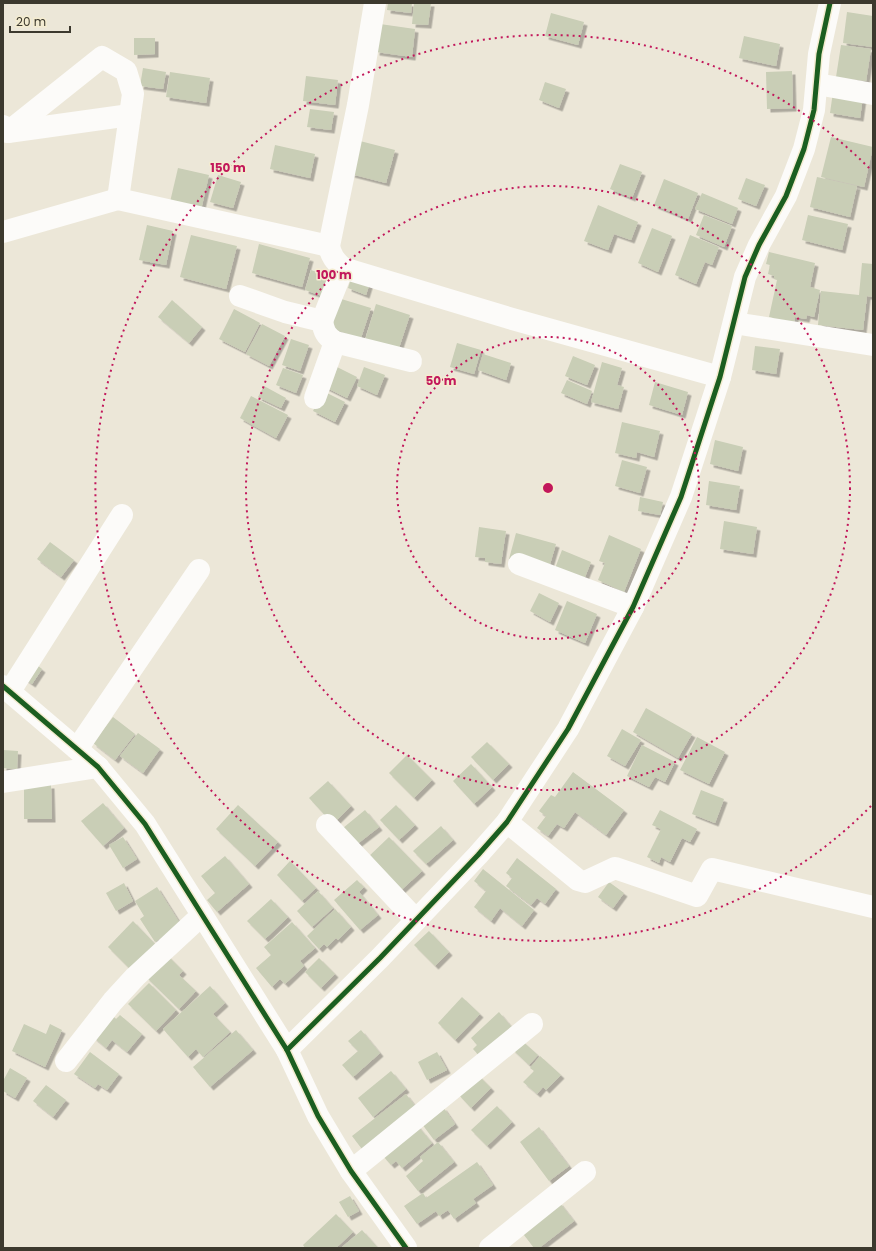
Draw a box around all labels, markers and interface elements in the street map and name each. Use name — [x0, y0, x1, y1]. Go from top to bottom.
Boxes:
scale bar — [10, 8, 70, 34]
text: 20 m — [16, 13, 46, 30]
text: 150 m — [210, 159, 246, 176]
text: 100 m — [316, 266, 352, 283]
text: 50 m — [426, 372, 457, 389]
centre of rings — [541, 481, 555, 495]

